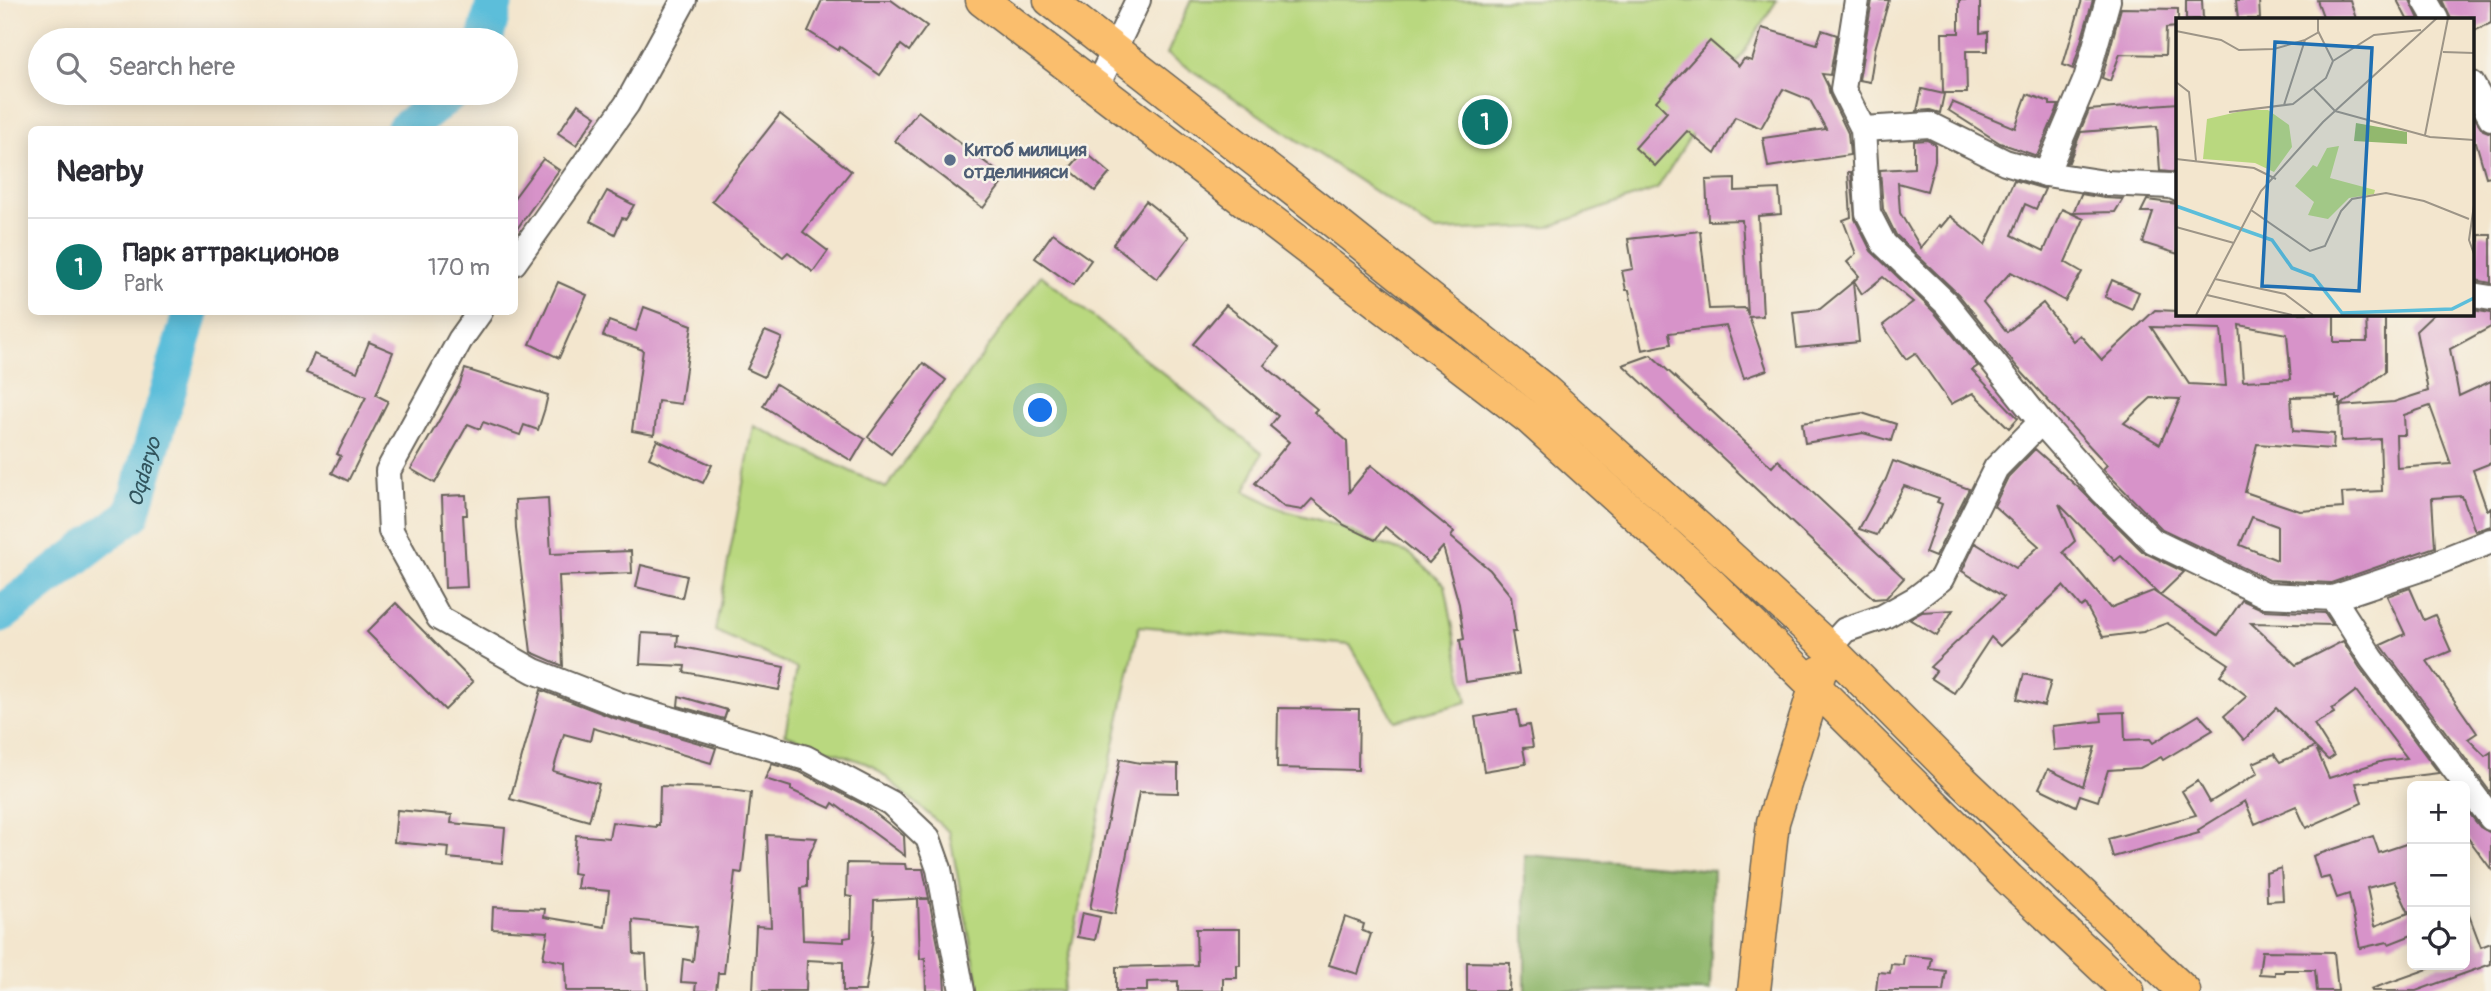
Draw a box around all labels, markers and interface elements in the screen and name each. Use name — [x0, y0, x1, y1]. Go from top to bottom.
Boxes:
inset map — [2176, 18, 2474, 315]
search box — [28, 28, 518, 105]
icon: search — [52, 48, 90, 86]
text: Search here — [108, 51, 235, 83]
pin: 1 — [1462, 96, 1508, 148]
place label: Китоб милиция отделинияси — [963, 138, 1087, 184]
marker: Китоб милиция отделинияси — [942, 152, 958, 168]
text: Nearby — [56, 153, 143, 190]
text: Парк аттракционов — [123, 237, 340, 269]
text: 1 — [75, 253, 84, 282]
text: 170 m — [428, 253, 490, 282]
text: Park — [123, 269, 163, 298]
your location — [1023, 393, 1057, 427]
water label: Oqdaryo — [122, 433, 168, 510]
map controls — [2407, 781, 2470, 970]
button: + — [2407, 781, 2470, 844]
button: − — [2407, 844, 2470, 907]
button: locate — [2407, 907, 2470, 970]

